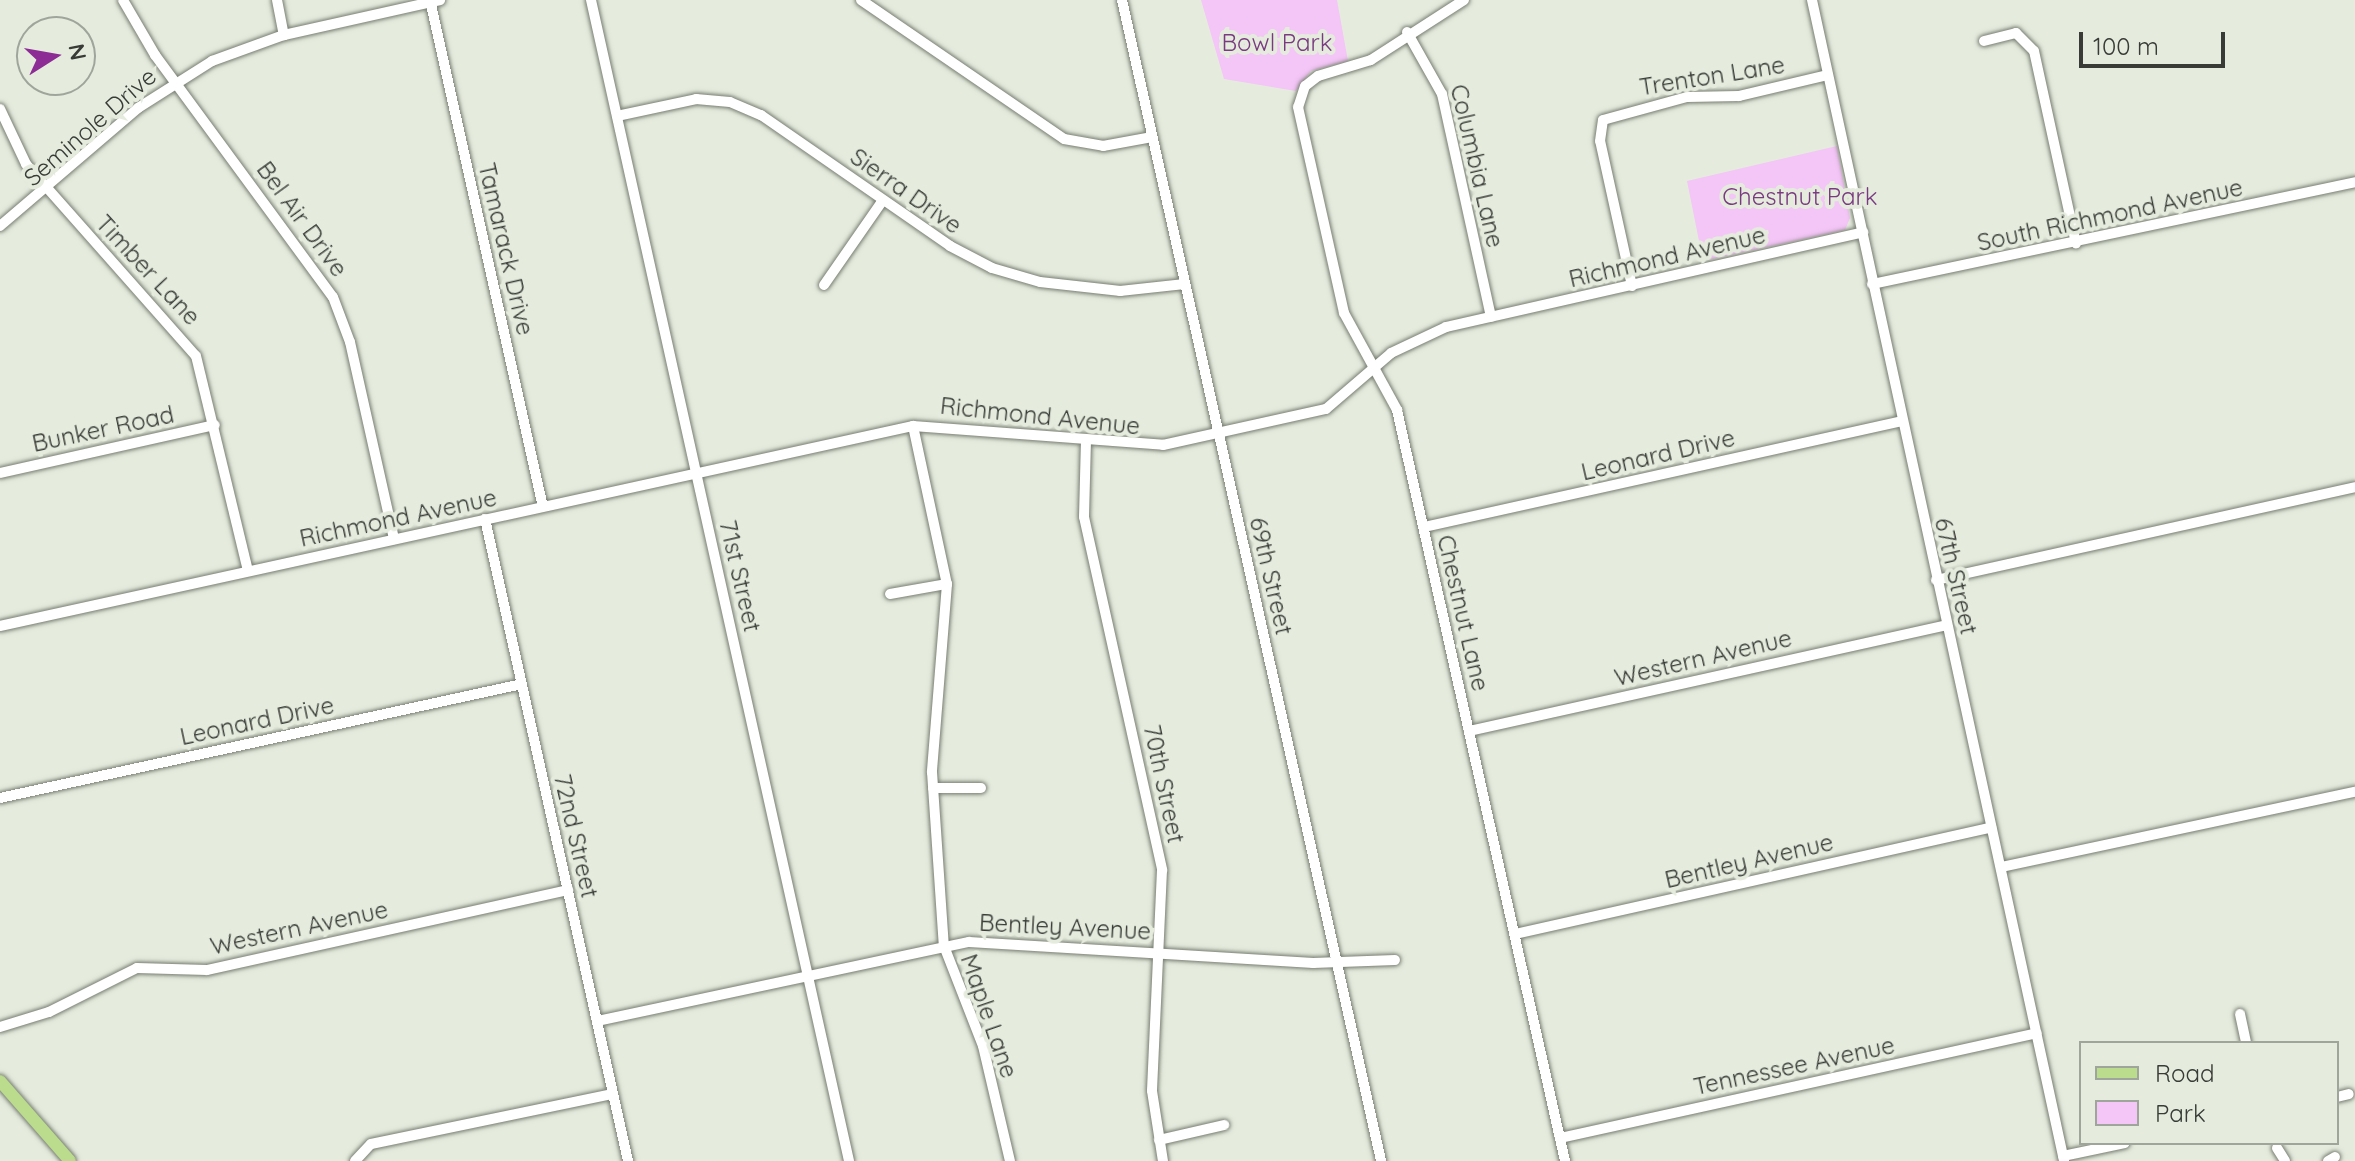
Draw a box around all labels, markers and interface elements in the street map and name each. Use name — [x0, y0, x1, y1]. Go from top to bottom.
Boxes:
north arrow — [16, 16, 96, 96]
scale bar — [2083, 16, 2229, 66]
park label: Bowl Park — [1221, 29, 1333, 57]
text: 100 m — [2093, 31, 2159, 61]
text: N — [62, 41, 93, 62]
street label: Trenton Lane — [1637, 50, 1787, 102]
street label: Seminole Drive — [18, 62, 162, 192]
street label: Columbia Lane — [1444, 82, 1510, 250]
street label: Sierra Drive — [845, 142, 967, 240]
street label: Bel Air Drive — [251, 156, 353, 282]
street label: Tamarack Drive — [472, 160, 540, 338]
street label: South Richmond Avenue — [1975, 173, 2245, 257]
park label: Chestnut Park — [1722, 183, 1878, 211]
street label: Timber Lane — [90, 209, 206, 331]
street label: Richmond Avenue — [1566, 220, 1768, 294]
street label: Richmond Avenue — [939, 391, 1141, 441]
street label: Bunker Road — [29, 400, 177, 458]
street label: Leonard Drive — [1578, 423, 1738, 487]
street label: Richmond Avenue — [297, 483, 499, 553]
street label: 69th Street — [1243, 514, 1299, 638]
street label: 67th Street — [1929, 515, 1983, 637]
street label: 71st Street — [713, 517, 767, 635]
street label: Chestnut Lane — [1431, 532, 1495, 694]
street label: Western Avenue — [1612, 624, 1794, 692]
street label: Leonard Drive — [177, 691, 337, 751]
street label: 70th Street — [1137, 722, 1191, 846]
street label: 72nd Street — [548, 771, 604, 901]
street label: Bentley Avenue — [1662, 828, 1836, 894]
street label: Western Avenue — [208, 895, 390, 961]
street label: Bentley Avenue — [978, 908, 1152, 946]
street label: Maple Lane — [954, 950, 1024, 1082]
street label: Tennessee Avenue — [1691, 1031, 1897, 1101]
legend — [2079, 1041, 2339, 1145]
text: Road — [2155, 1058, 2215, 1088]
text: Park — [2155, 1098, 2206, 1128]

